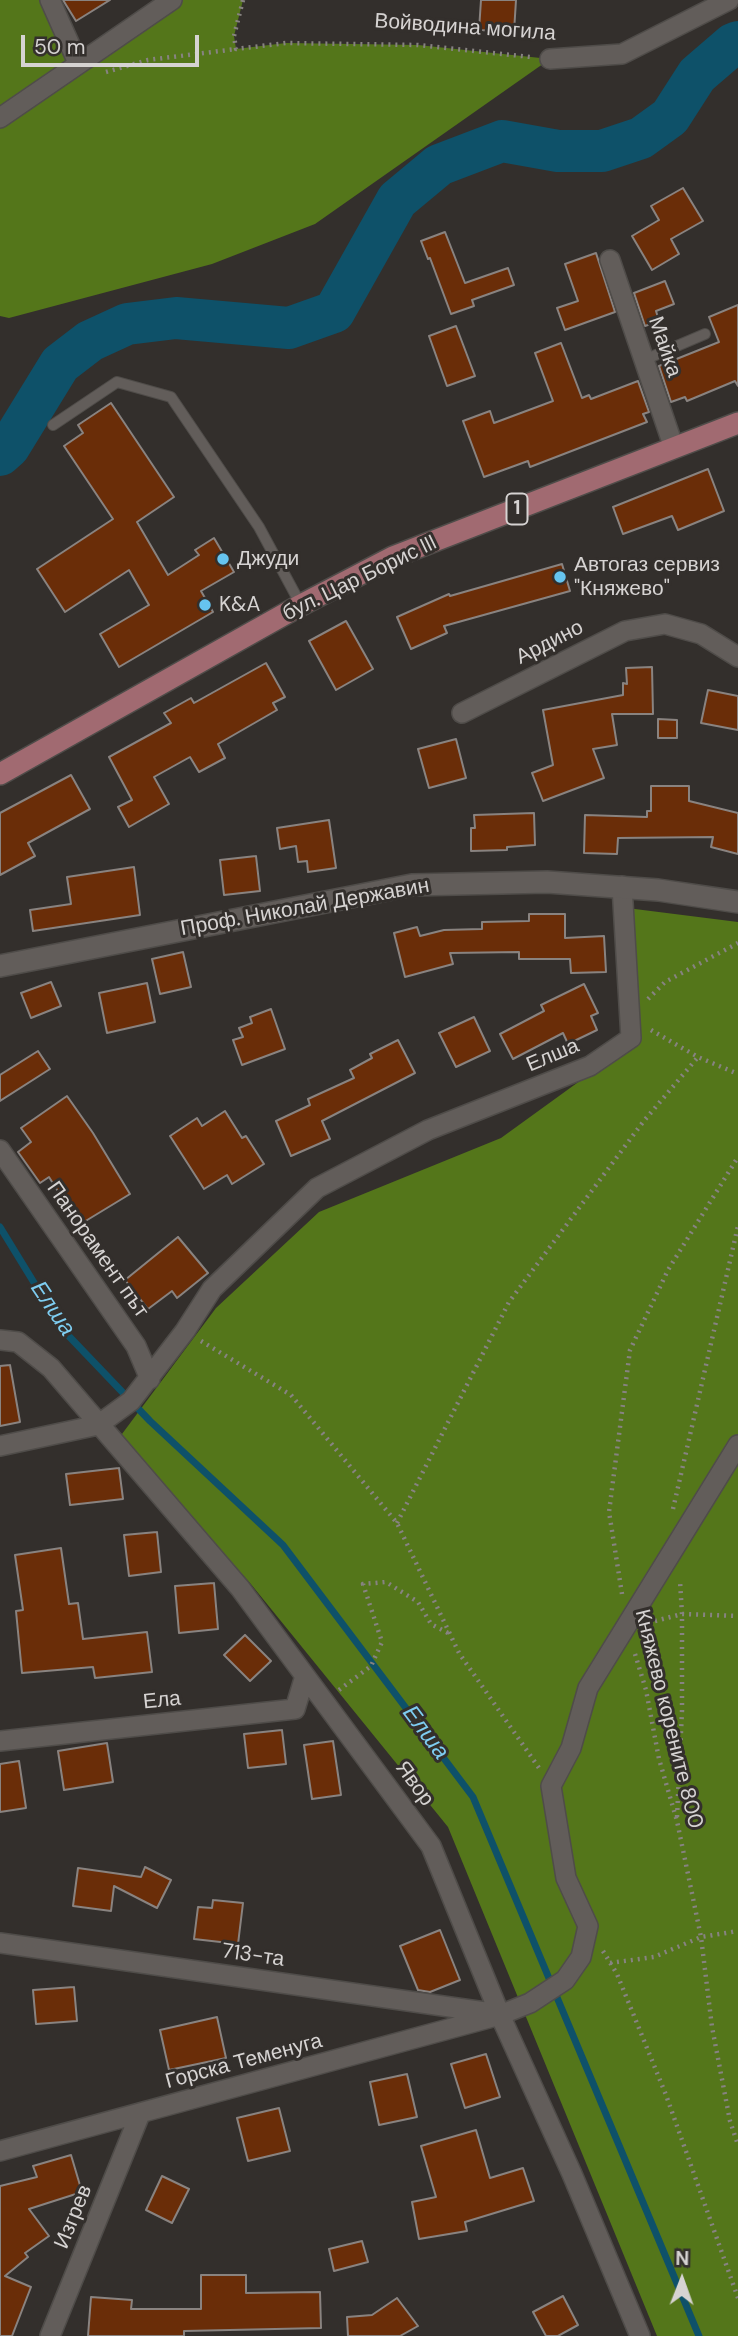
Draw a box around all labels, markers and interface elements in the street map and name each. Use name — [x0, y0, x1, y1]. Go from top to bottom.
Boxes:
street label: Войводина могила — [373, 9, 557, 47]
scale bar — [24, 21, 203, 65]
text: 50 m — [34, 33, 85, 61]
street label: Майка — [642, 313, 686, 381]
road number: 1 — [506, 494, 528, 524]
street label: бул. Цар Борис III — [279, 531, 441, 627]
place label: Джуди — [237, 546, 299, 572]
marker: Джуди — [215, 551, 231, 567]
place label: Автогаз сервиз "Княжево" — [574, 552, 720, 602]
marker: Автогаз сервиз "Княжево" — [552, 569, 568, 585]
place label: K&A — [219, 592, 260, 618]
marker: K&A — [197, 597, 213, 613]
street label: Ардино — [512, 615, 588, 671]
street label: Проф. Николай Державин — [179, 874, 431, 942]
street label: Елша — [523, 1034, 583, 1078]
street label: Панорамент път — [41, 1177, 153, 1323]
water label: Елша — [24, 1276, 80, 1342]
street label: Княжево корените 800 — [629, 1607, 707, 1831]
street label: Ела — [142, 1686, 182, 1716]
water label: Елша — [396, 1701, 454, 1765]
street label: Явор — [389, 1757, 439, 1811]
street label: 713-та — [220, 1939, 286, 1973]
street label: Горска Теменуга — [163, 2029, 325, 2095]
street label: Изгрев — [50, 2181, 98, 2253]
north arrow — [647, 2245, 717, 2315]
text: N — [675, 2246, 690, 2271]

